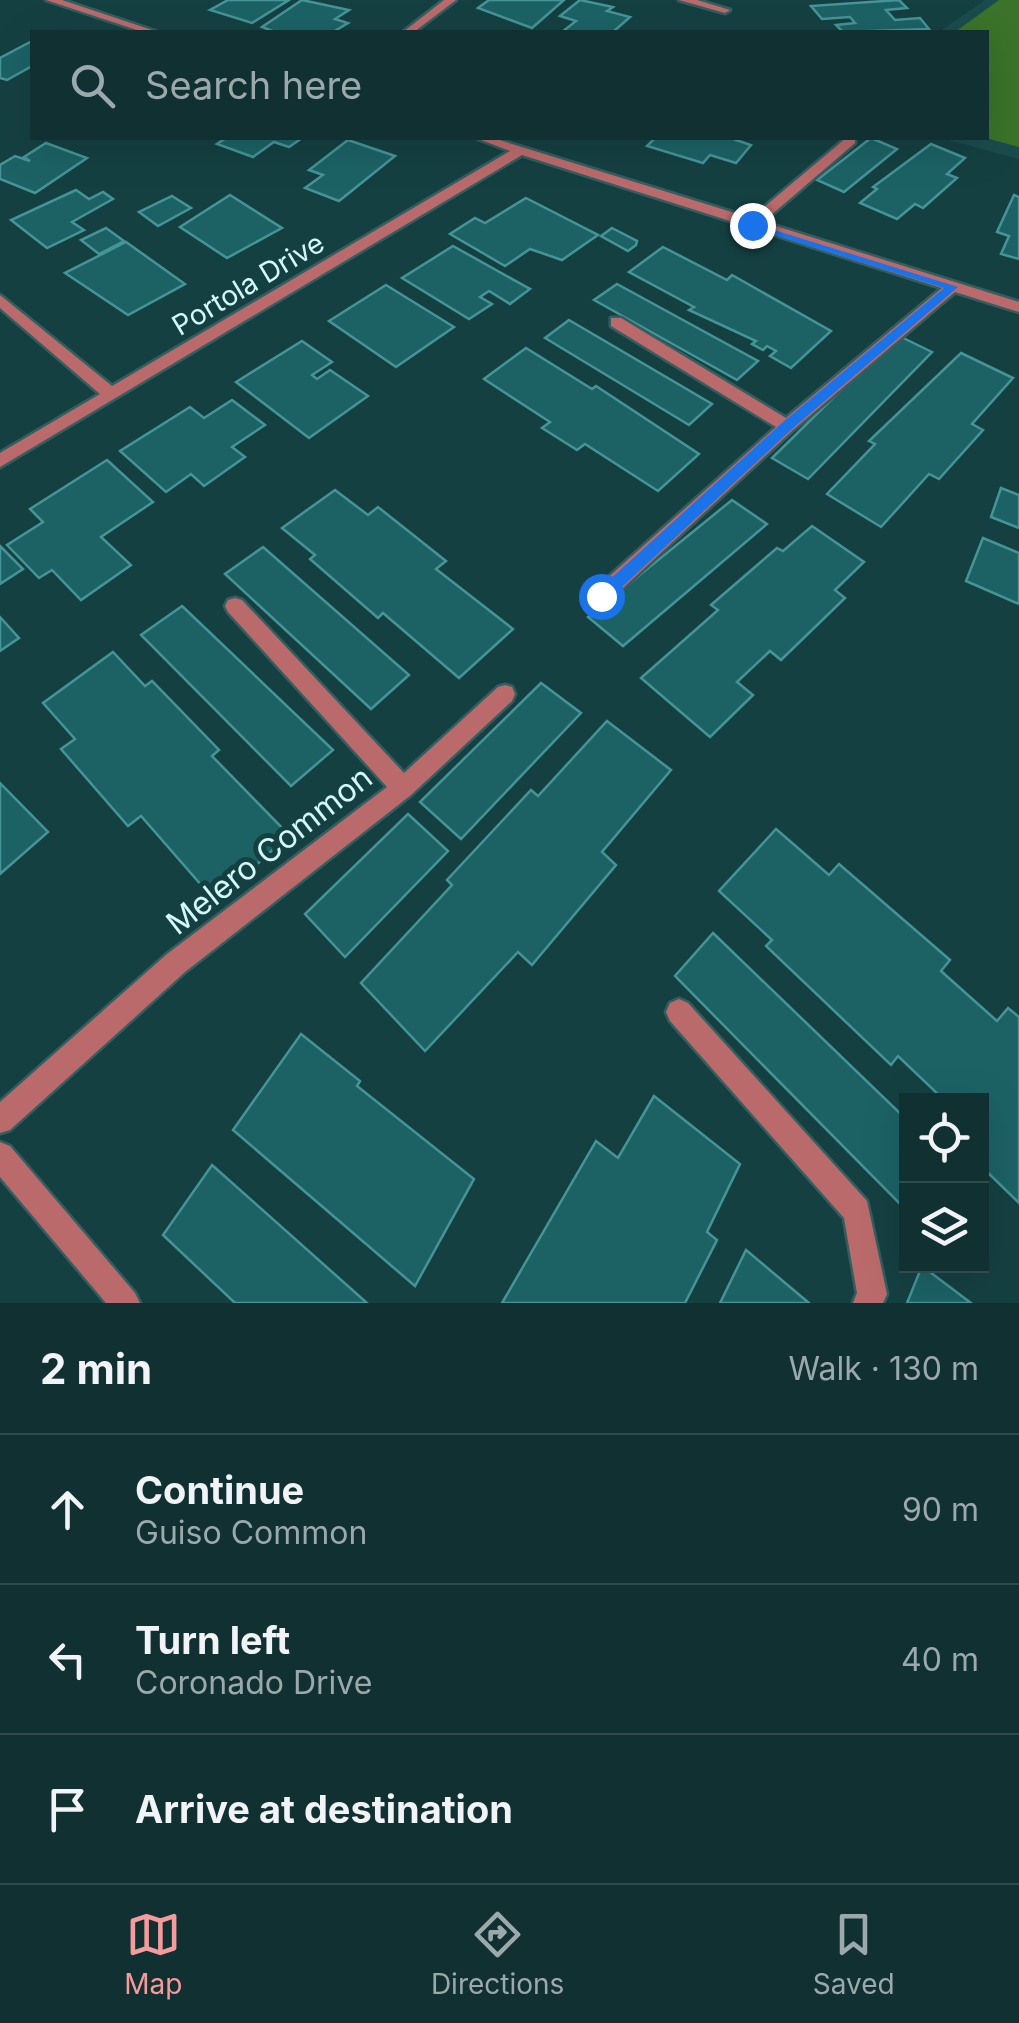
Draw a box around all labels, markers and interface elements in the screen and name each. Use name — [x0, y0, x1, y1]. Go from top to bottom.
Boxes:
search box — [30, 30, 989, 140]
icon: search — [65, 58, 120, 113]
text: Search here — [145, 62, 362, 108]
route end — [730, 203, 776, 249]
street label: Portola Drive — [166, 225, 330, 343]
route start — [579, 574, 625, 620]
street label: Melero Common — [158, 758, 380, 942]
map controls — [899, 1093, 989, 1273]
button: locate — [899, 1093, 989, 1183]
button: layers — [899, 1183, 989, 1273]
text: 2 min — [40, 1343, 152, 1394]
text: Walk · 130 m — [789, 1349, 979, 1388]
text: Continue — [135, 1467, 304, 1513]
icon: ahead — [40, 1482, 95, 1537]
text: 90 m — [902, 1490, 979, 1529]
text: Guiso Common — [135, 1513, 367, 1552]
text: Turn left — [135, 1617, 290, 1663]
icon: left — [40, 1632, 95, 1687]
text: 40 m — [901, 1640, 979, 1679]
text: Coronado Drive — [135, 1663, 372, 1702]
icon: arrive — [40, 1782, 95, 1837]
text: Arrive at destination — [135, 1786, 513, 1832]
tab: Map — [124, 1907, 182, 2001]
tab: Directions — [431, 1907, 564, 2001]
tab: Saved — [813, 1907, 895, 2001]

